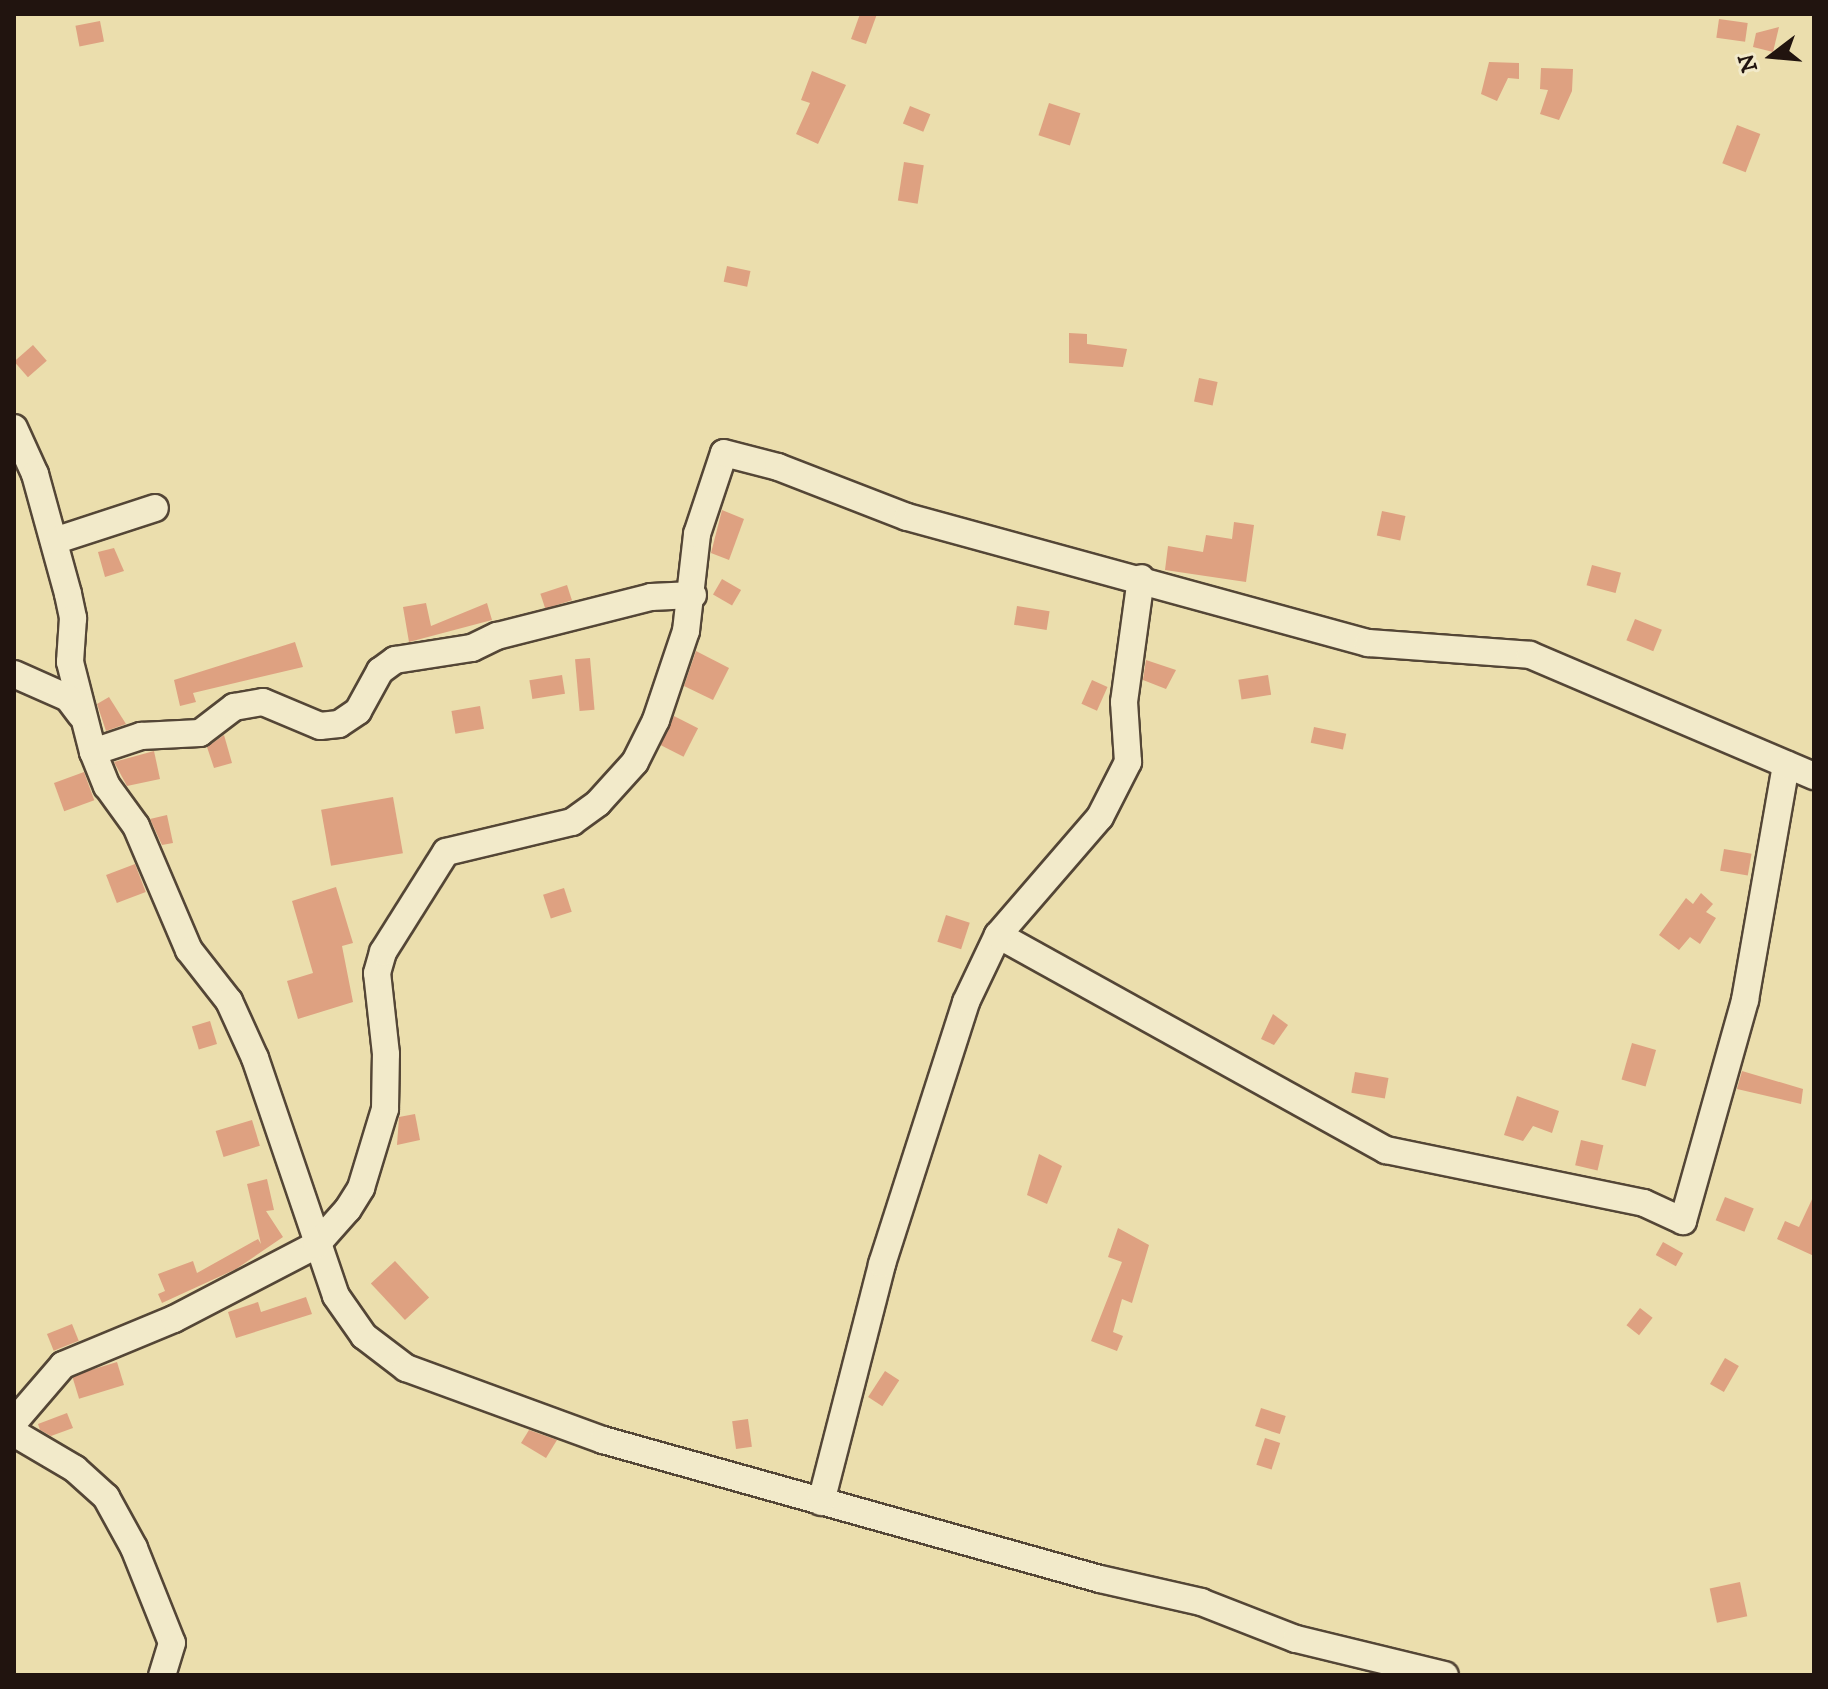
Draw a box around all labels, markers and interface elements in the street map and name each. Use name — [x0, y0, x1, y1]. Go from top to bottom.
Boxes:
north arrow — [1732, 16, 1812, 96]
text: N — [1733, 50, 1764, 75]

